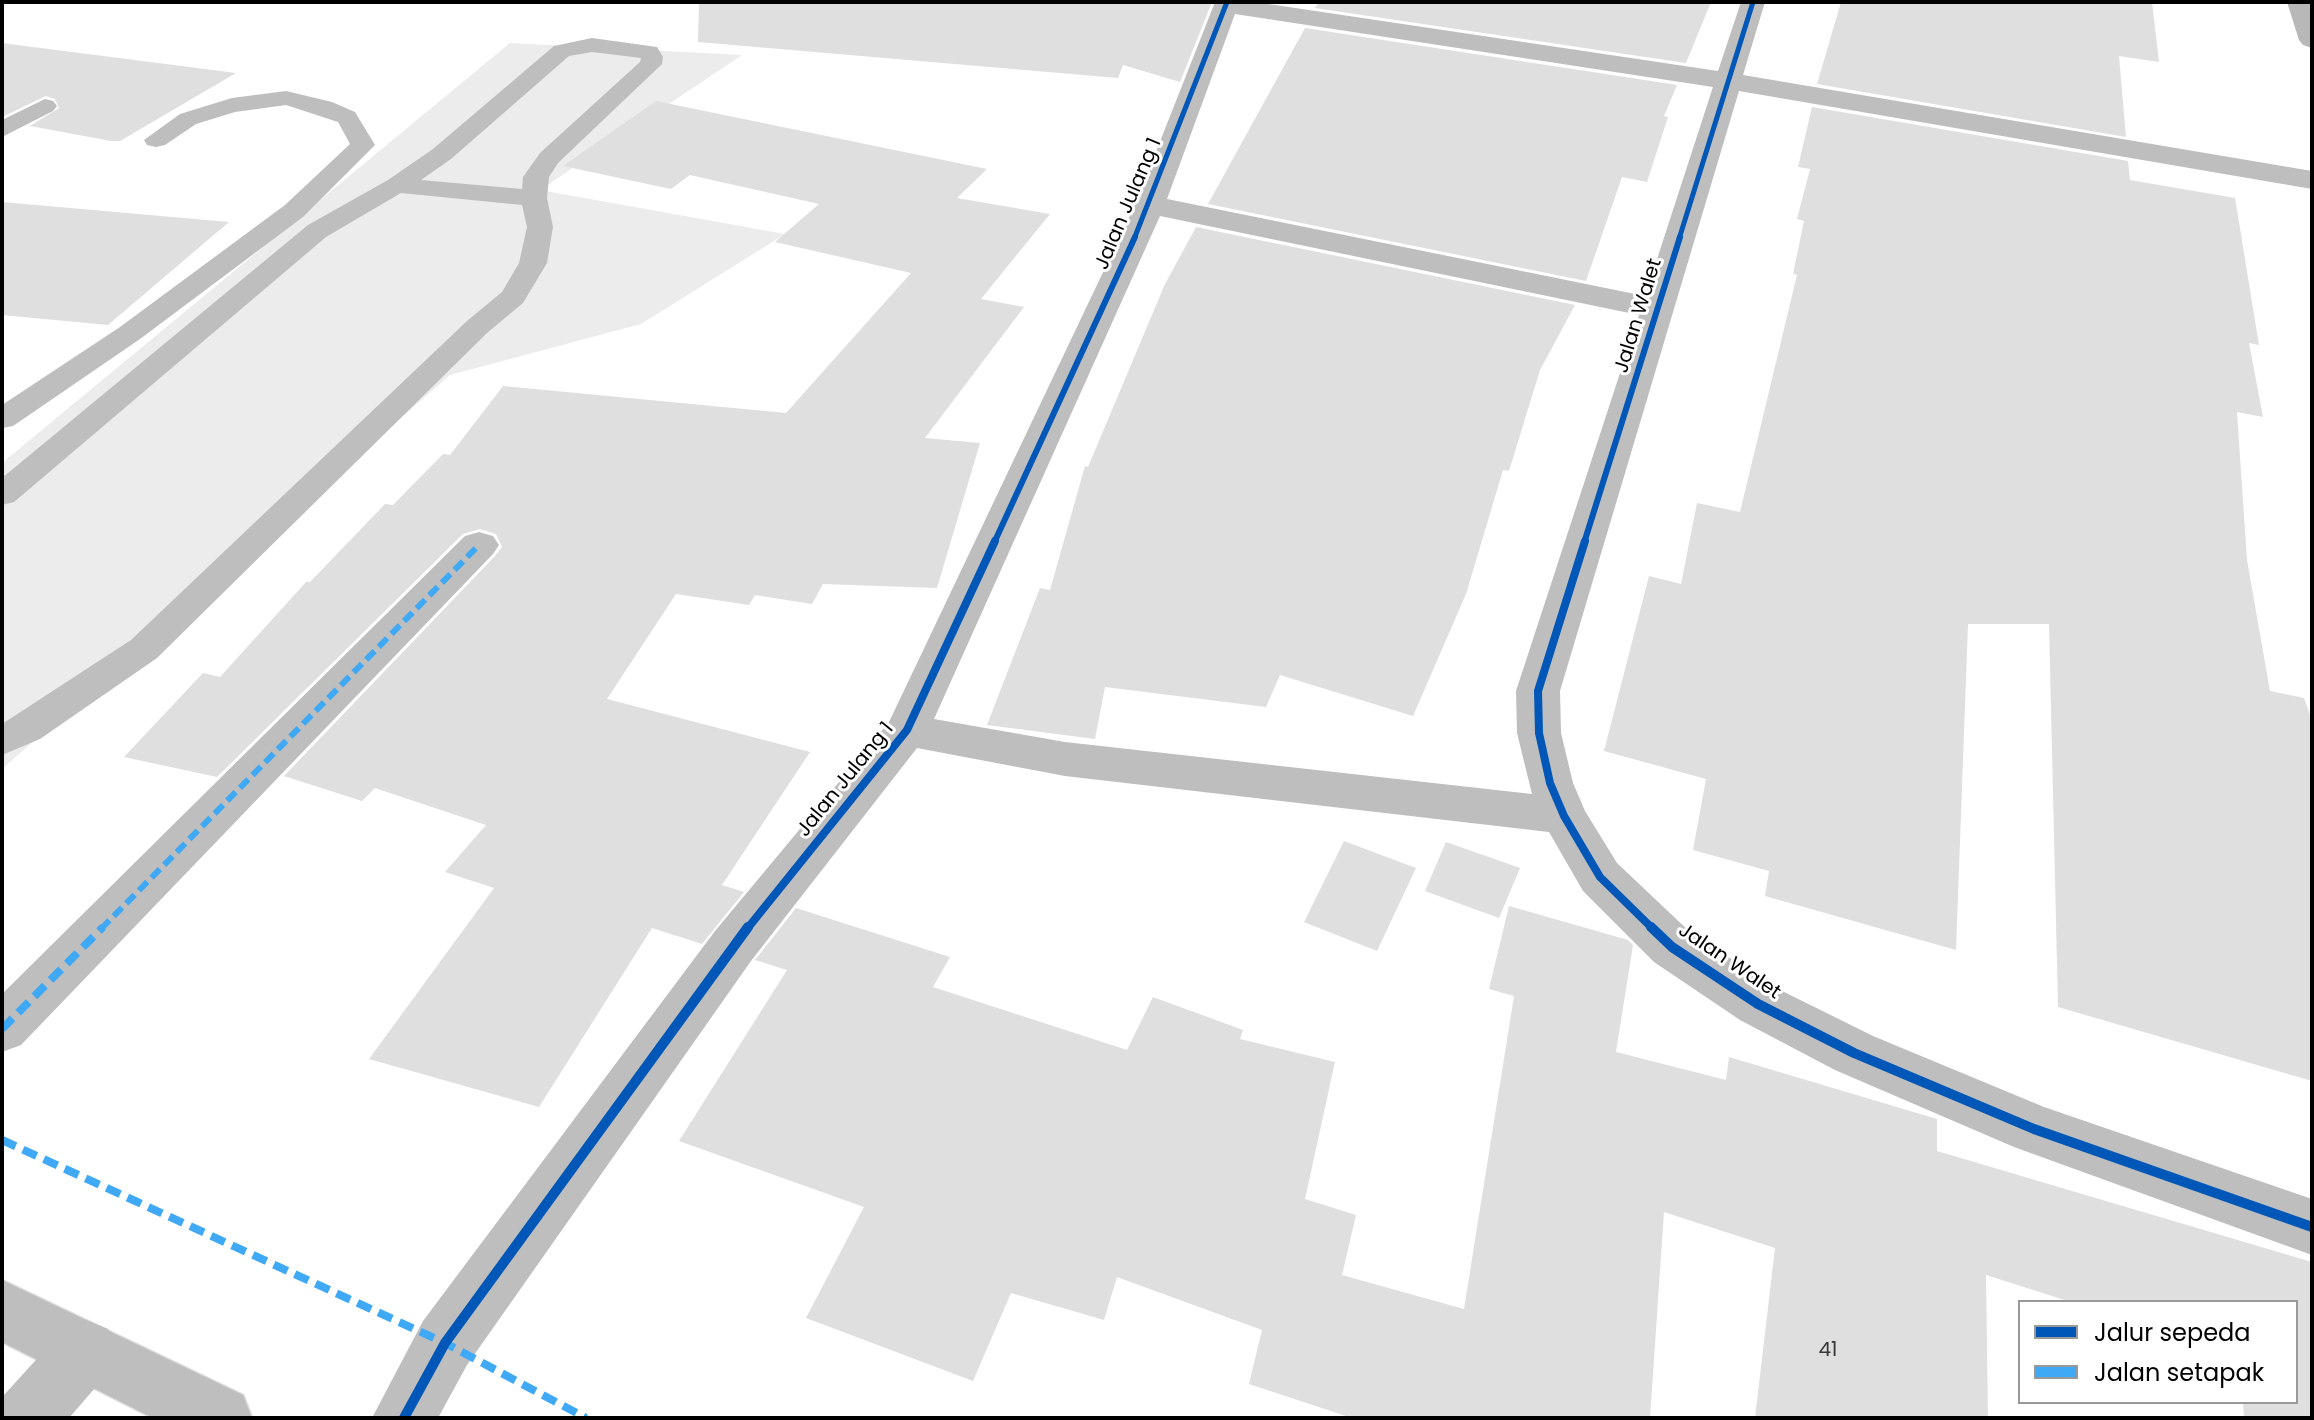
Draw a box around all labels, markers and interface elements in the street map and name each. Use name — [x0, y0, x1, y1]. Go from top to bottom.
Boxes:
street label: Jalan Julang 1 — [1090, 135, 1168, 273]
street label: Jalan Walet — [1610, 256, 1668, 376]
street label: Jalan Julang 1 — [792, 718, 900, 842]
street label: Jalan Walet — [1673, 919, 1785, 1005]
legend — [2018, 1300, 2298, 1404]
text: Jalur sepeda — [2094, 1316, 2251, 1349]
house number: 41 — [1819, 1339, 1837, 1363]
text: Jalan setapak — [2094, 1356, 2264, 1389]

